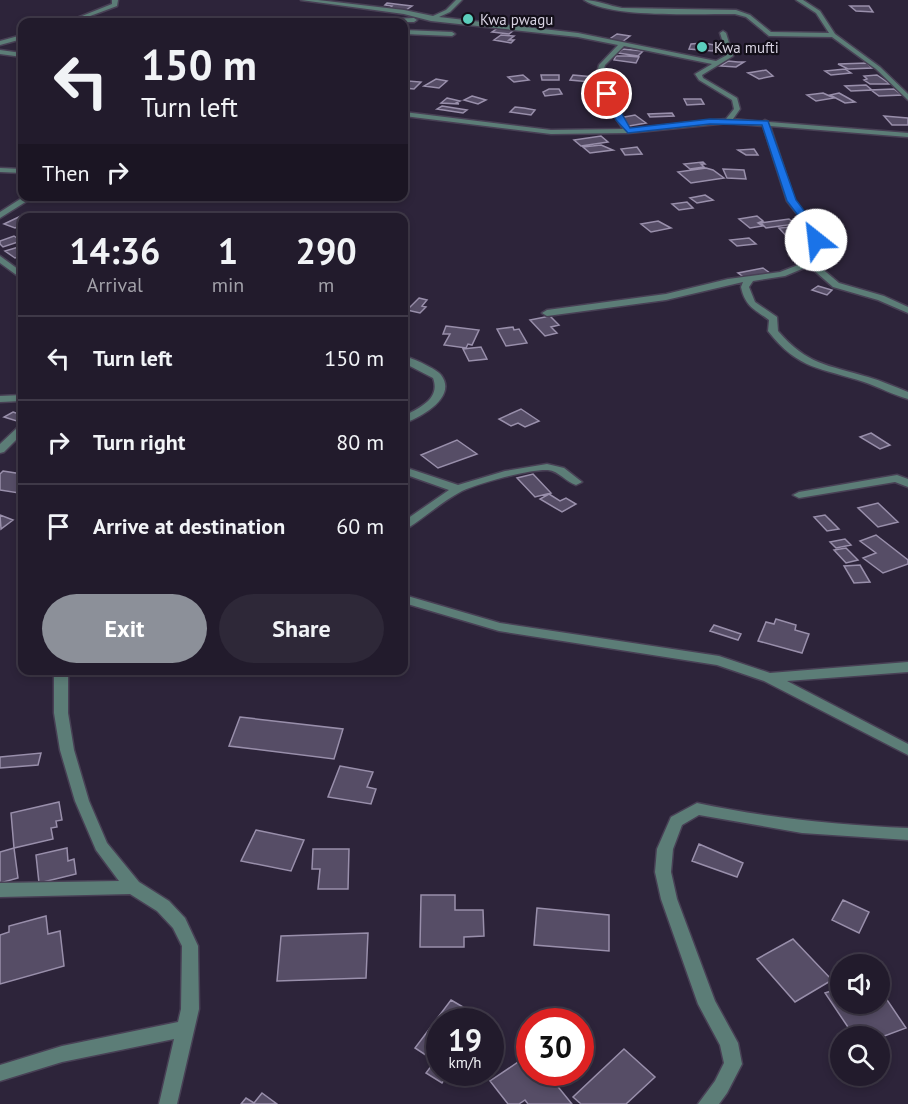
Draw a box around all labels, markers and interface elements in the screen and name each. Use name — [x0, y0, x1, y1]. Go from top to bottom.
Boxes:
place label: Kwa pwagu — [480, 10, 553, 29]
marker: Kwa pwagu — [461, 12, 475, 26]
text: 150 m — [141, 37, 257, 92]
place label: Kwa mufti — [714, 38, 779, 57]
marker: Kwa mufti — [695, 40, 709, 54]
icon: left — [42, 42, 120, 120]
pin — [581, 68, 632, 119]
icon: arrive — [590, 77, 623, 110]
text: Turn left — [141, 90, 238, 124]
icon: right — [101, 156, 134, 189]
text: Then — [42, 159, 89, 187]
position arrow — [784, 208, 848, 272]
text: 14:36 — [69, 227, 161, 274]
text: 1 — [218, 227, 238, 274]
text: 290 — [296, 227, 357, 274]
text: Arrival — [87, 272, 143, 298]
text: min — [212, 272, 244, 298]
text: m — [318, 272, 334, 298]
icon: left — [42, 342, 75, 375]
text: Turn left — [93, 344, 173, 372]
text: 150 m — [324, 344, 384, 372]
icon: right — [42, 426, 75, 459]
text: Turn right — [93, 428, 185, 456]
text: 80 m — [336, 428, 384, 456]
icon: arrive — [42, 510, 75, 543]
text: Arrive at destination — [93, 512, 285, 540]
text: 60 m — [336, 512, 384, 540]
button: Exit — [42, 594, 207, 663]
button: Share — [219, 594, 384, 663]
map controls — [830, 954, 890, 1086]
button: sound — [830, 954, 890, 1014]
speed limit sign: 30 — [516, 1008, 594, 1086]
text: 19 — [448, 1020, 482, 1059]
button: search — [830, 1026, 890, 1086]
text: km/h — [449, 1053, 481, 1072]

